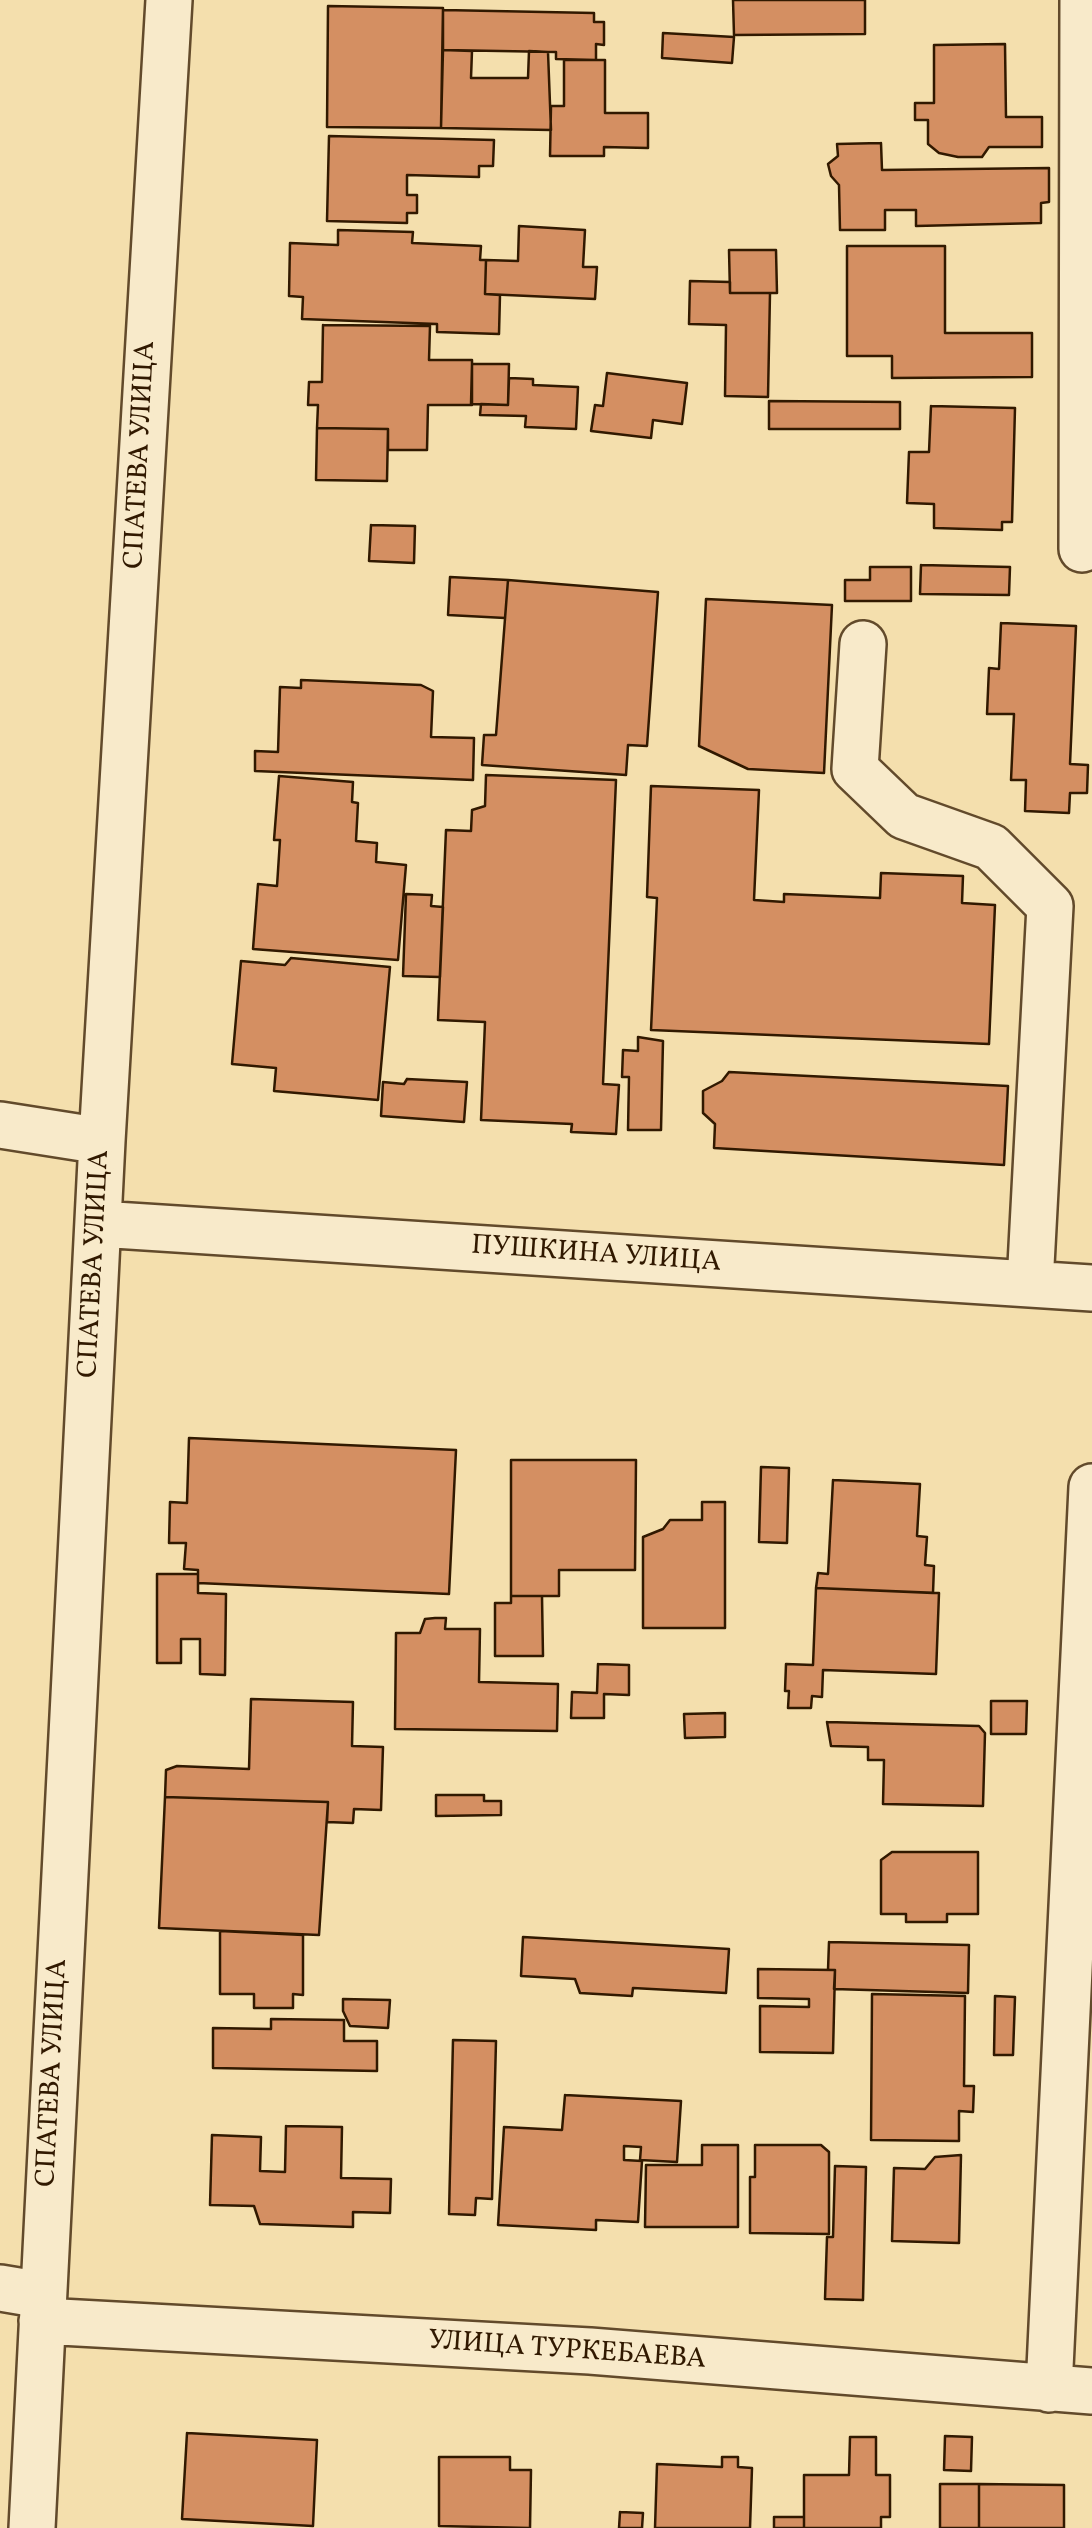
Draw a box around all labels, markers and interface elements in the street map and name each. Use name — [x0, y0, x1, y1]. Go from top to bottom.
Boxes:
street label: СПАТЕВА УЛИЦА — [119, 340, 165, 570]
street label: СПАТЕВА УЛИЦА — [73, 1149, 119, 1379]
street label: ПУШКИНА УЛИЦА — [470, 1231, 722, 1281]
street label: СПАТЕВА УЛИЦА — [31, 1958, 77, 2188]
street label: УЛИЦА ТУРКЕБАЕВА — [427, 2326, 707, 2378]

